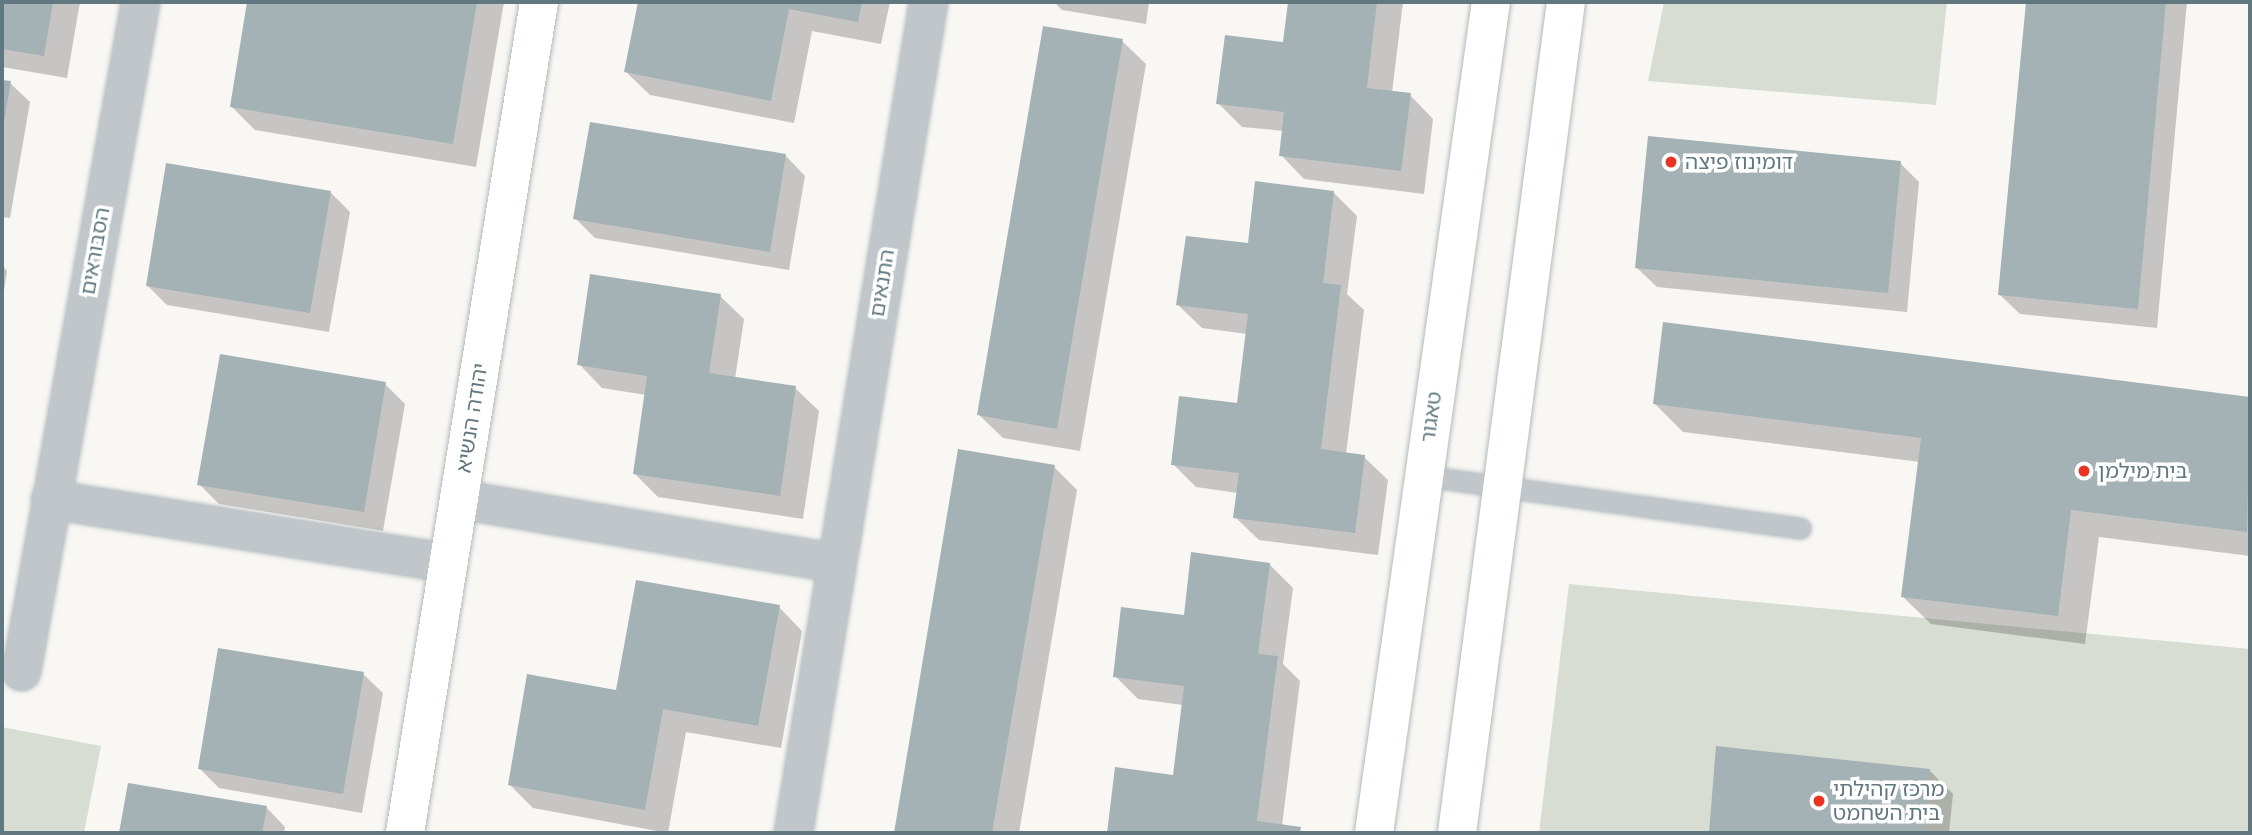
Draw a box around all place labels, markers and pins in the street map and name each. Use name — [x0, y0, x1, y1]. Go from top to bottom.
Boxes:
place label: דומינוז פיצה — [1685, 149, 1793, 175]
marker: דומינוז פיצה — [1663, 154, 1679, 170]
place label: בית מילמן — [2098, 458, 2188, 484]
marker: בית מילמן — [2076, 463, 2092, 479]
place label: מרכז קהילתי בית השחמט — [1833, 776, 1944, 826]
marker: מרכז קהילתי בית השחמט — [1811, 793, 1827, 809]

